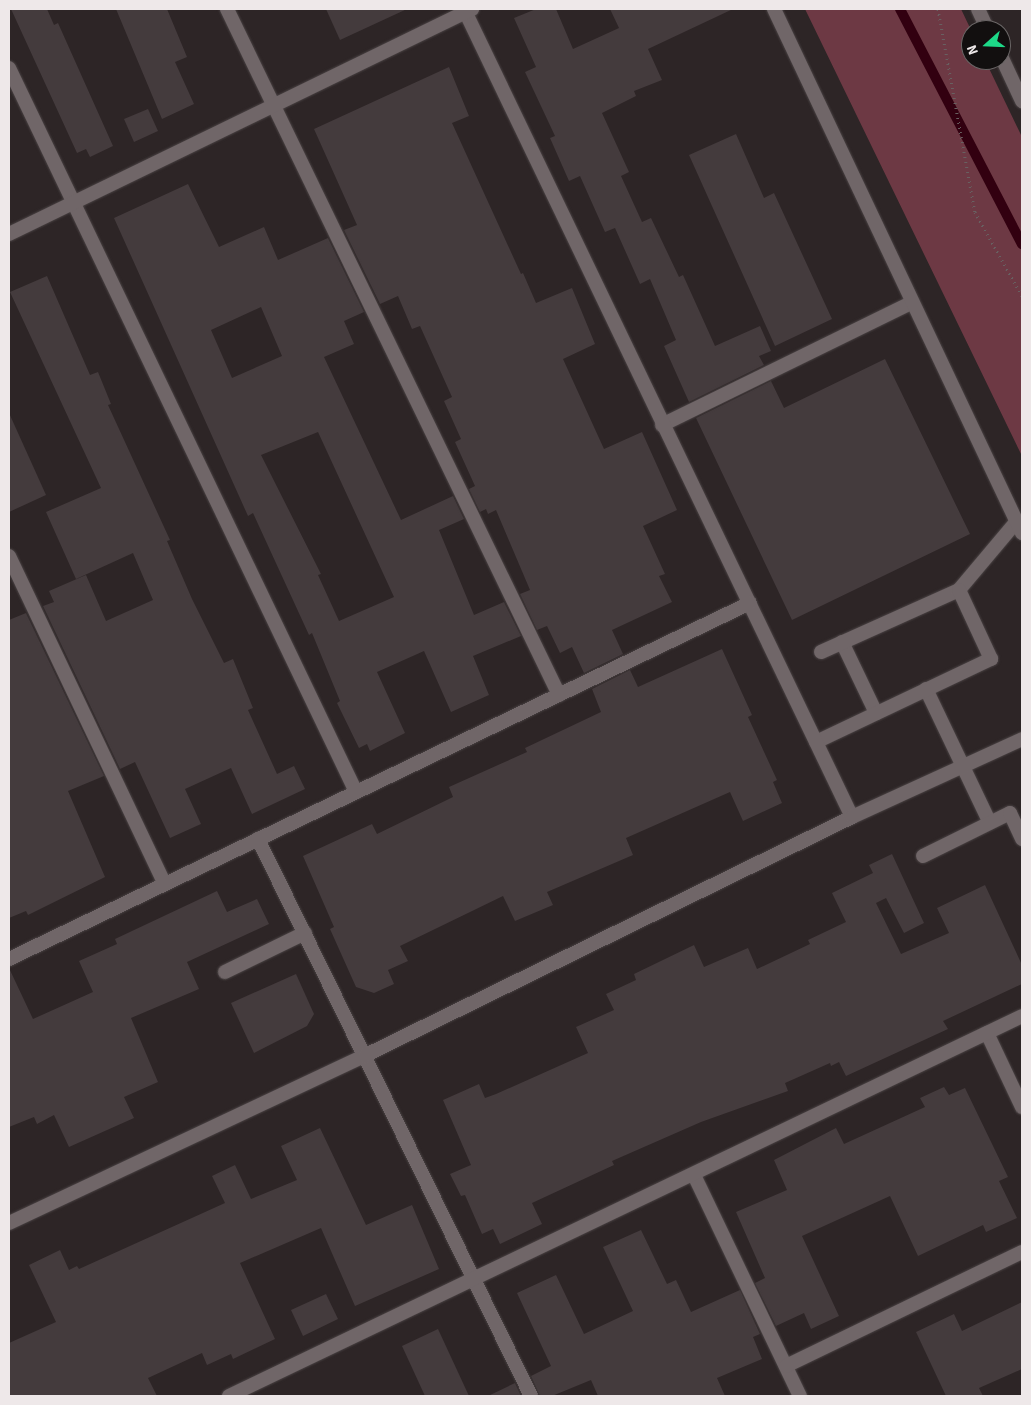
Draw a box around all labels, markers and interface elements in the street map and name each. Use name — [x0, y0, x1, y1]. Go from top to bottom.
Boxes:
north arrow — [961, 20, 1011, 70]
text: N — [962, 42, 984, 58]

